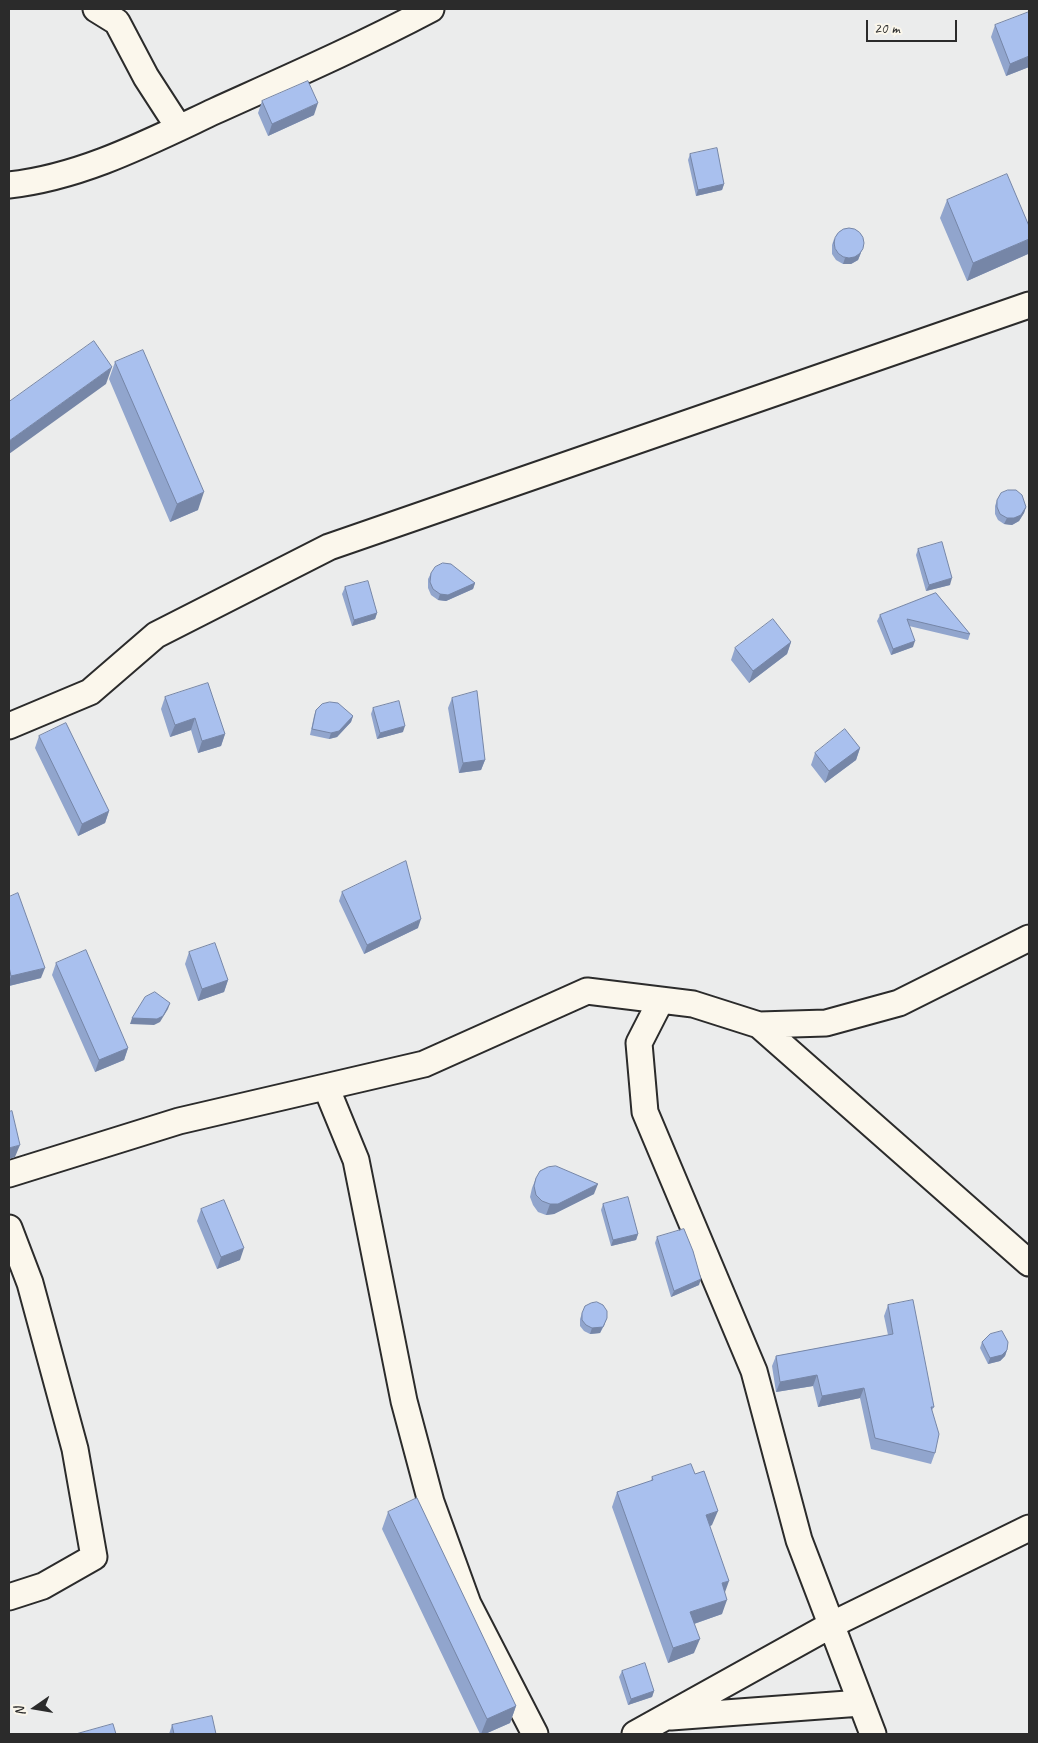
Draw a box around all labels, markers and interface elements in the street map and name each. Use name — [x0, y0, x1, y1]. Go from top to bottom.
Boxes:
scale bar — [868, 10, 959, 42]
text: 20 m — [874, 19, 900, 38]
north arrow — [10, 1683, 60, 1733]
text: N — [11, 1705, 29, 1718]

